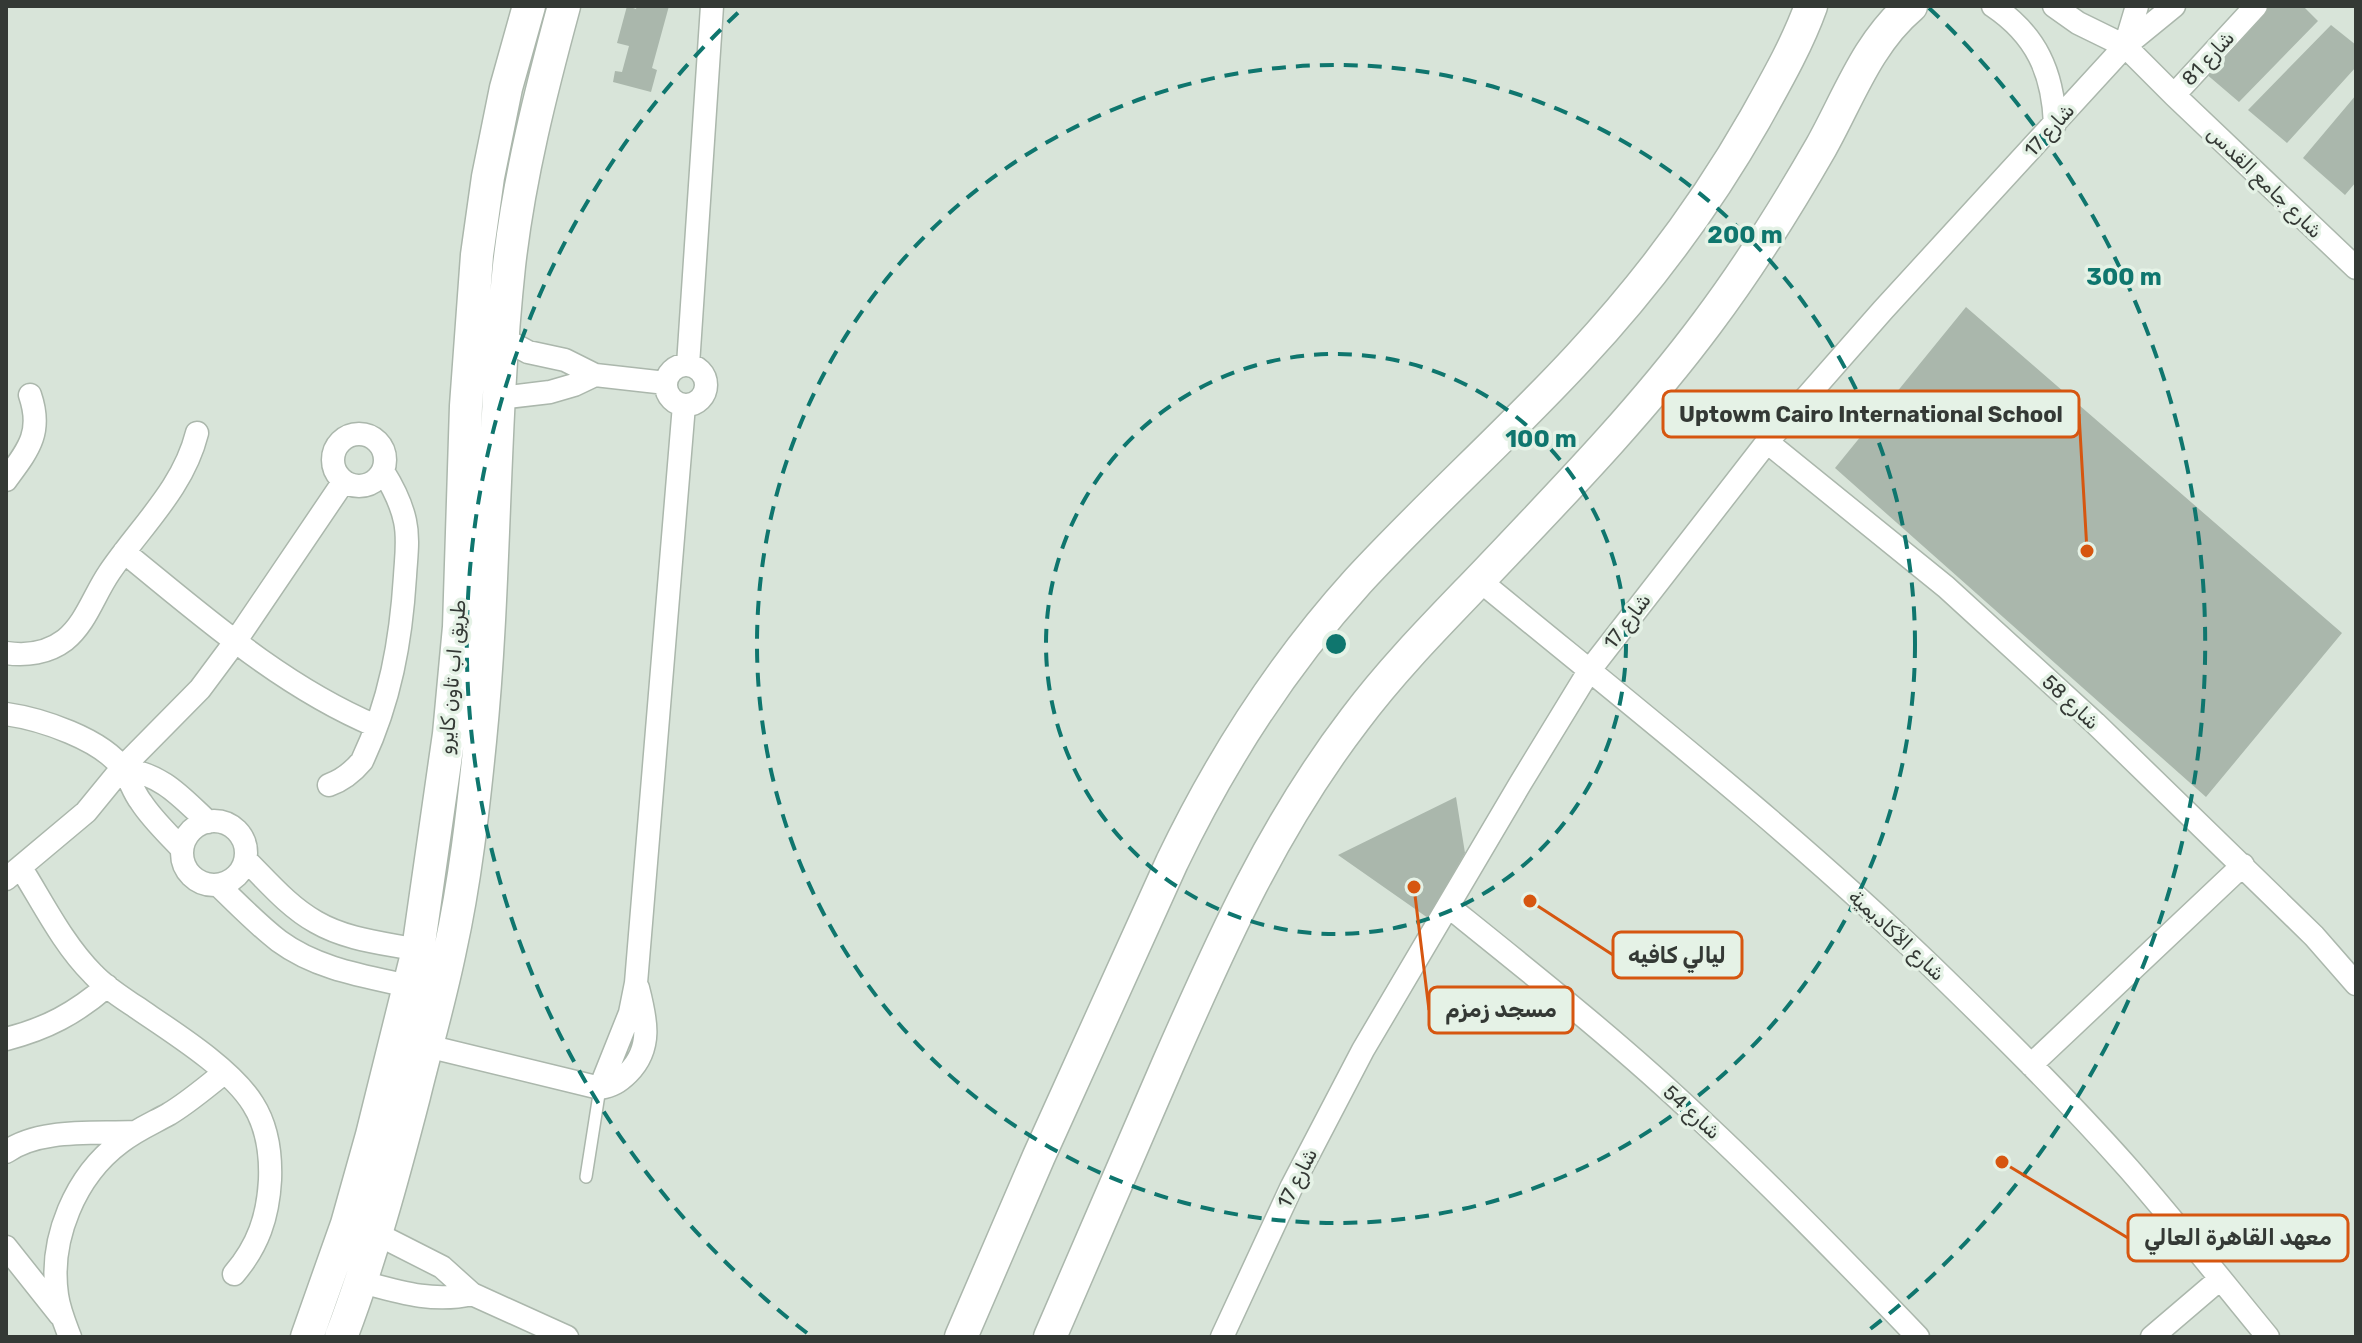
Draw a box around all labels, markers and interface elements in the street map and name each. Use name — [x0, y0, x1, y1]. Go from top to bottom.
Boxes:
street label: شارع 81 — [2177, 26, 2241, 92]
street label: شارع 17 — [2019, 98, 2081, 163]
street label: شارع جامع القدس — [2201, 121, 2328, 245]
text: 200 m — [1707, 221, 1783, 249]
text: 300 m — [2086, 263, 2162, 291]
callout: Uptowm Cairo International School — [1663, 391, 2079, 437]
text: Uptowm Cairo International School — [1679, 401, 2063, 428]
text: 100 m — [1505, 425, 1577, 453]
street label: شارع 17 — [1598, 588, 1657, 655]
street label: طريق اب تاون كايرو — [433, 599, 471, 755]
centre of rings — [1322, 630, 1350, 658]
street label: شارع 58 — [2036, 670, 2105, 736]
street label: شارع الأكاديمية — [1842, 884, 1950, 987]
callout: ليالي كافيه — [1613, 932, 1742, 978]
text: ليالي كافيه — [1628, 942, 1726, 973]
callout: مسجد زمزم — [1429, 987, 1573, 1033]
text: مسجد زمزم — [1445, 996, 1557, 1025]
street label: شارع 54 — [1657, 1080, 1726, 1146]
street label: شارع 17 — [1272, 1144, 1324, 1213]
callout: معهد القاهرة العالي — [2128, 1215, 2348, 1261]
text: معهد القاهرة العالي — [2144, 1224, 2332, 1255]

